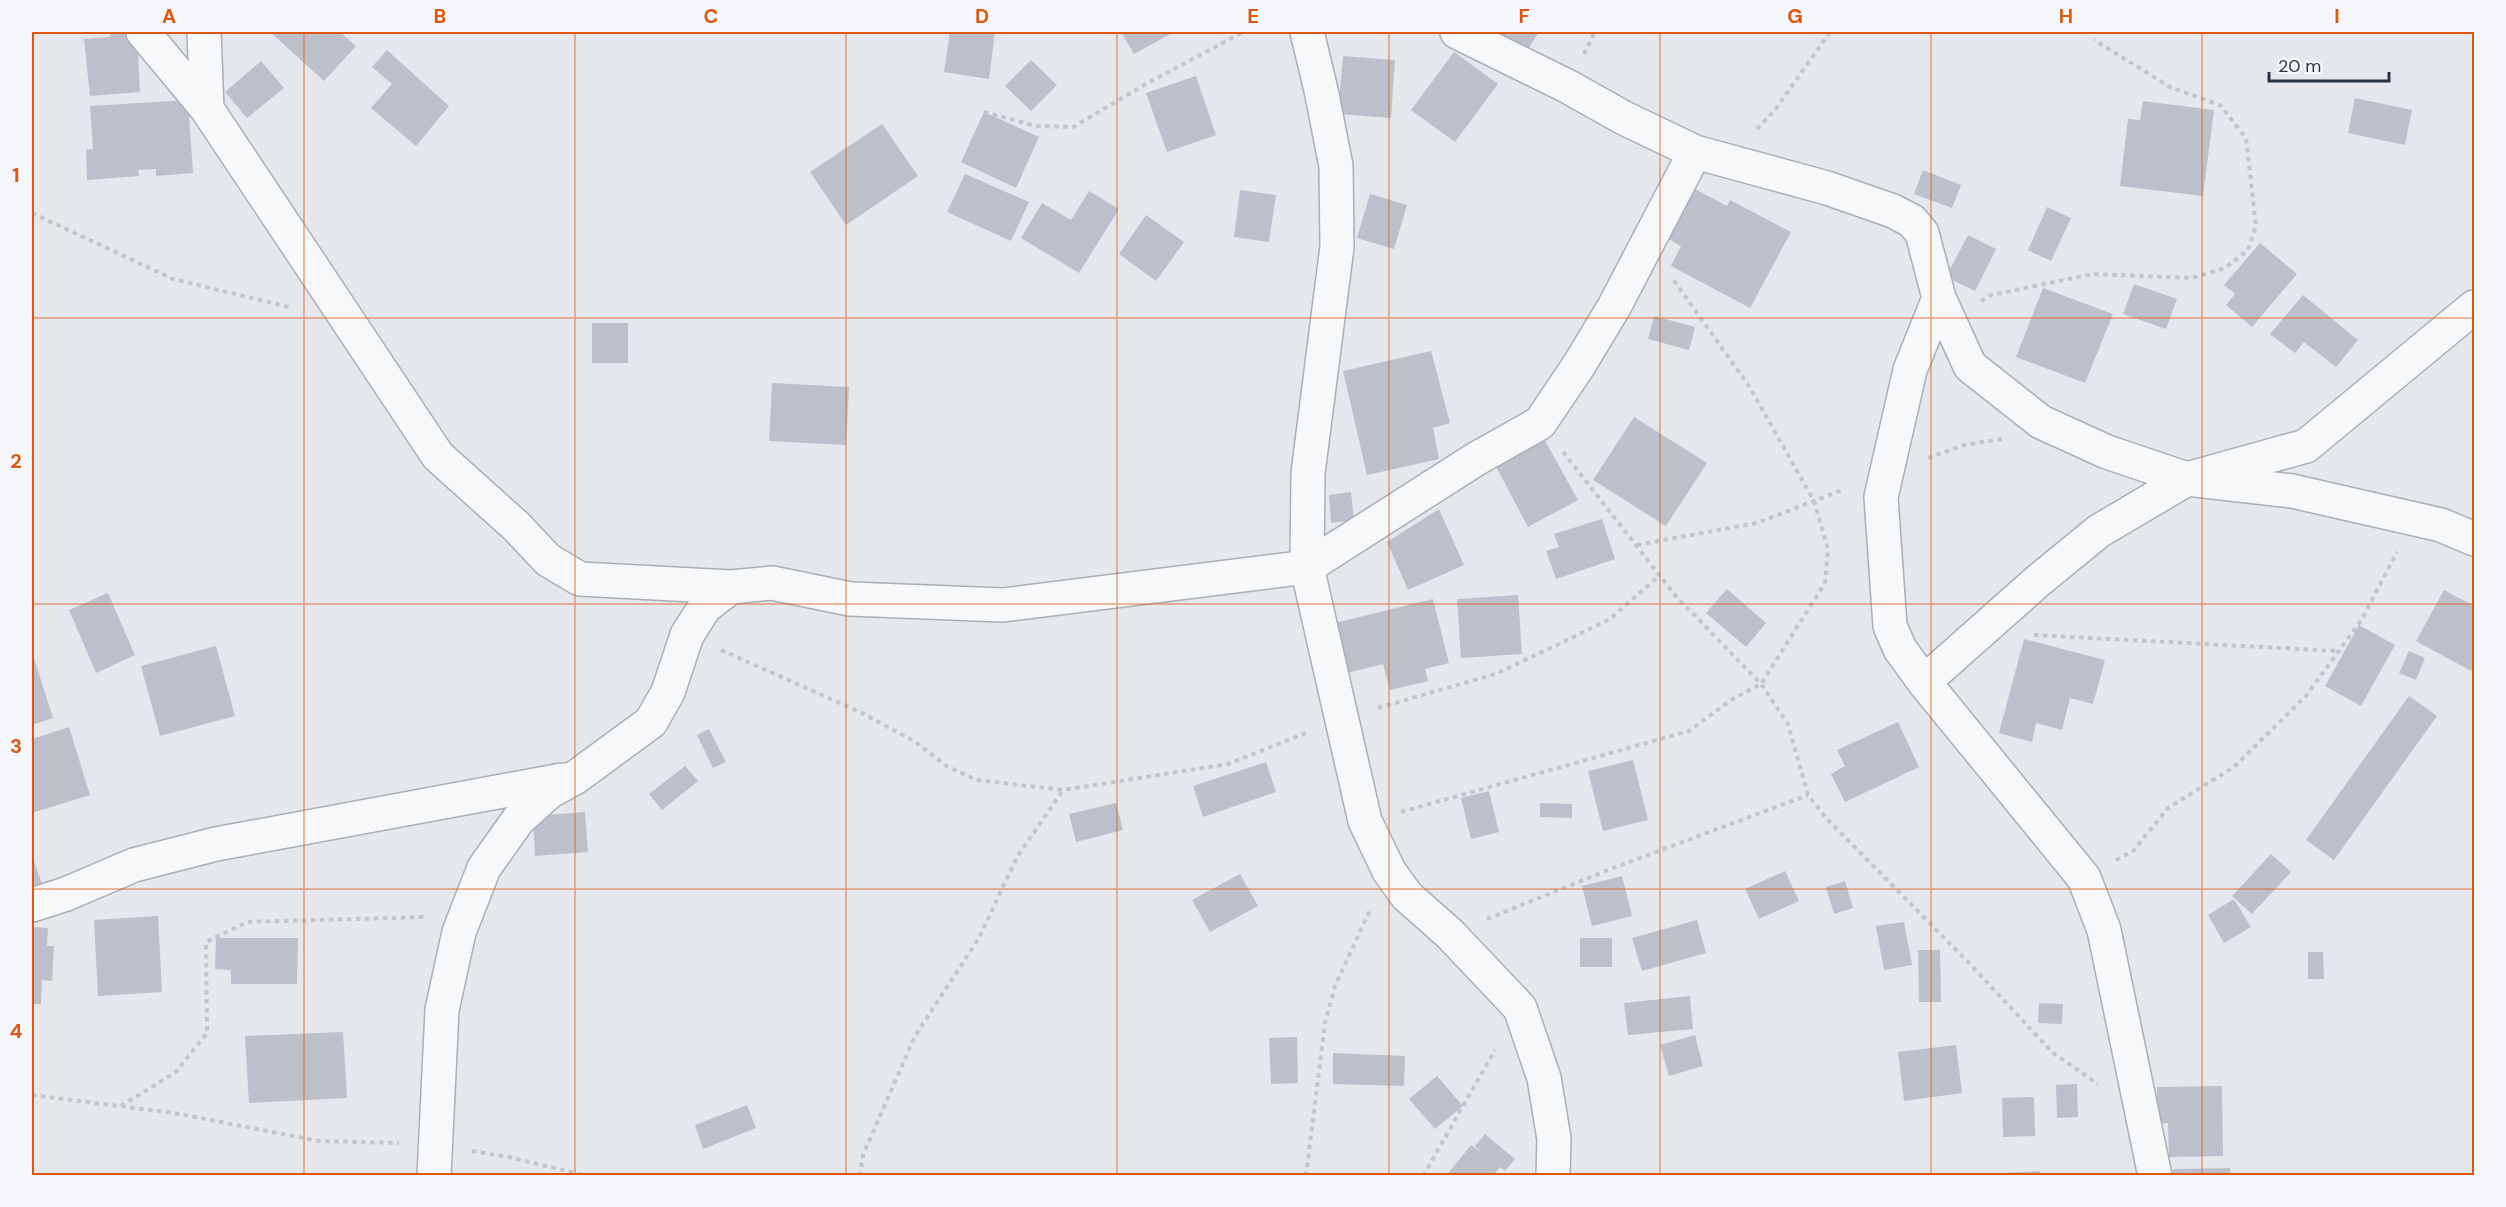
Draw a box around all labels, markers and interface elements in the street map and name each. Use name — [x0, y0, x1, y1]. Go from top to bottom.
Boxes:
text: A — [162, 3, 176, 29]
text: B — [434, 3, 446, 29]
text: C — [704, 3, 718, 29]
text: D — [975, 3, 989, 29]
text: E — [1247, 3, 1259, 29]
text: F — [1518, 3, 1530, 29]
text: G — [1787, 3, 1803, 29]
text: H — [2059, 3, 2073, 29]
text: I — [2334, 3, 2340, 29]
scale bar — [2269, 45, 2389, 83]
text: 20 m — [2278, 54, 2321, 78]
text: 1 — [12, 162, 20, 188]
text: 2 — [10, 448, 22, 474]
text: 3 — [10, 733, 22, 759]
text: 4 — [10, 1018, 23, 1044]

